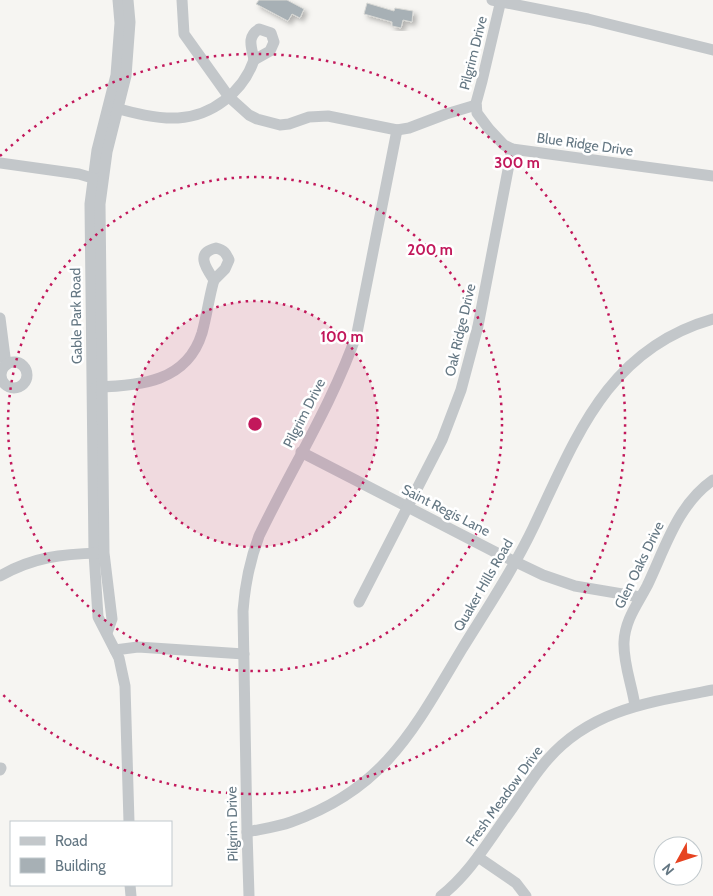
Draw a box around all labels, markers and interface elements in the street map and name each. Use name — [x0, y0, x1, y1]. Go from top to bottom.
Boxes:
street label: Pilgrim Drive — [455, 14, 491, 92]
street label: Blue Ridge Drive — [536, 128, 634, 160]
text: 300 m — [494, 154, 540, 172]
text: 200 m — [407, 241, 453, 259]
street label: Gable Park Road — [66, 268, 86, 364]
street label: Oak Ridge Drive — [441, 282, 479, 378]
text: 100 m — [320, 328, 364, 346]
street label: Pilgrim Drive — [279, 375, 329, 451]
centre of rings — [246, 415, 264, 433]
street label: Saint Regis Lane — [399, 480, 493, 540]
street label: Glen Oaks Drive — [610, 518, 668, 612]
street label: Quaker Hills Road — [449, 535, 517, 635]
street label: Fresh Meadow Drive — [462, 742, 546, 850]
street label: Pilgrim Drive — [222, 786, 242, 862]
legend — [10, 821, 172, 886]
text: Road — [55, 832, 88, 850]
north arrow — [653, 836, 703, 886]
text: Building — [55, 857, 106, 875]
text: N — [658, 860, 678, 879]

